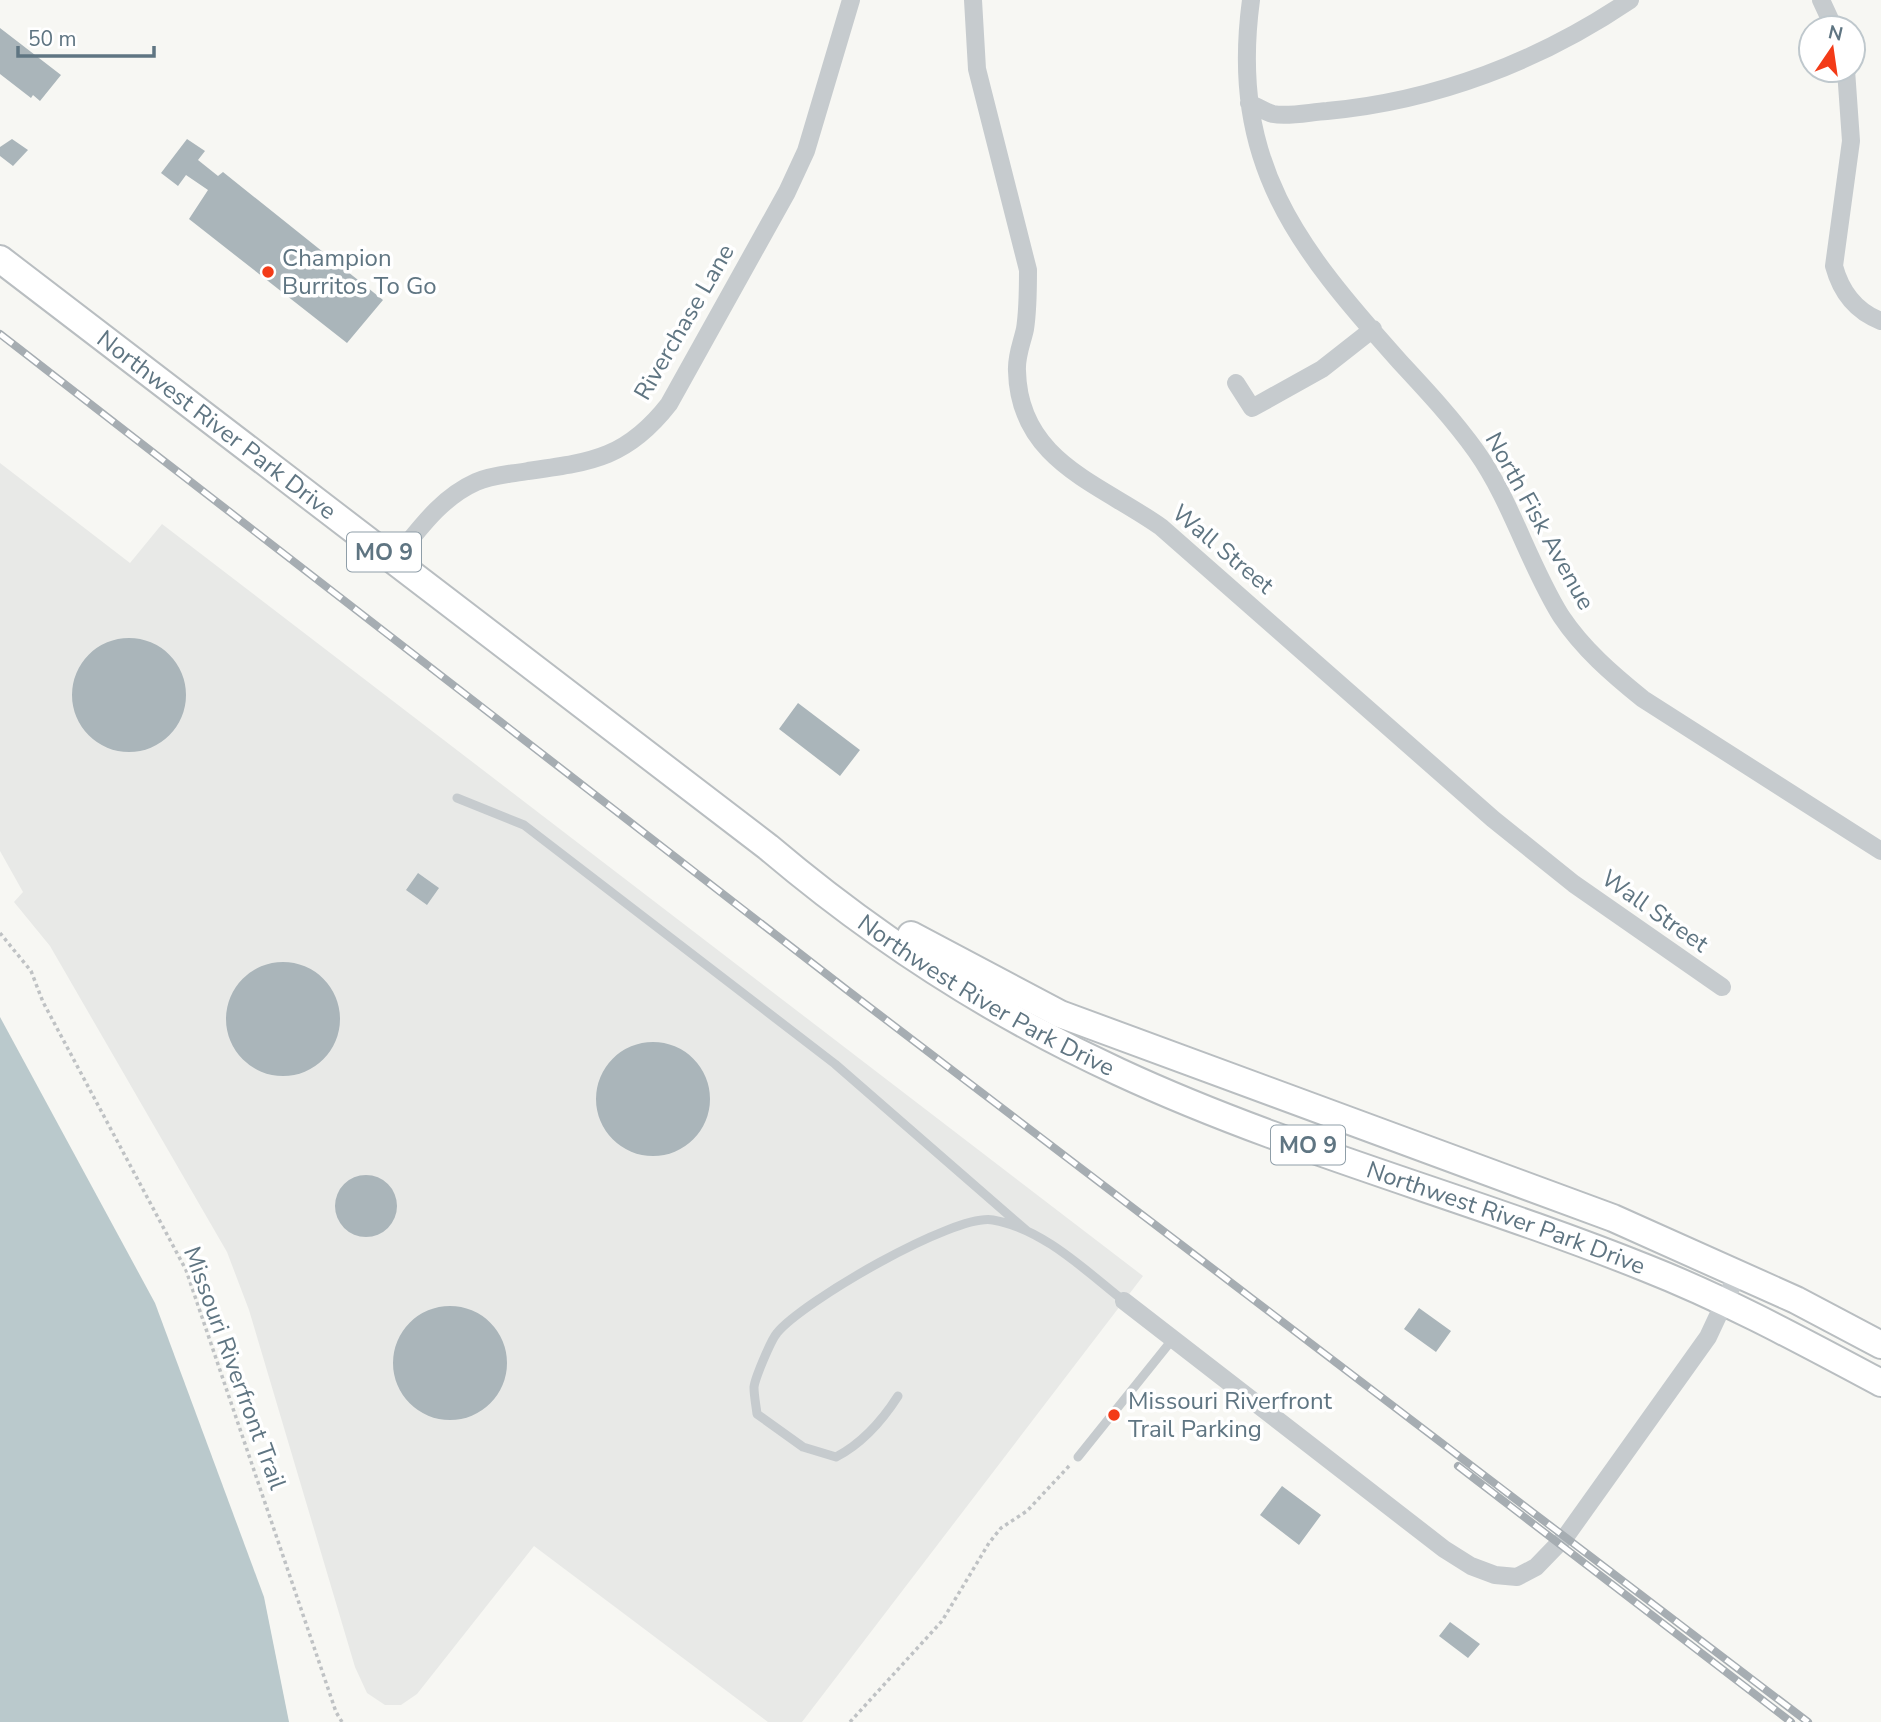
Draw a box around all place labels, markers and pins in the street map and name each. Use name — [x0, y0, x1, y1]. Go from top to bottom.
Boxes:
place label: Champion Burritos To Go — [282, 242, 437, 302]
marker: Champion Burritos To Go — [260, 264, 276, 280]
place label: Missouri Riverfront Trail Parking — [1128, 1385, 1333, 1445]
marker: Missouri Riverfront Trail Parking — [1106, 1407, 1122, 1423]

